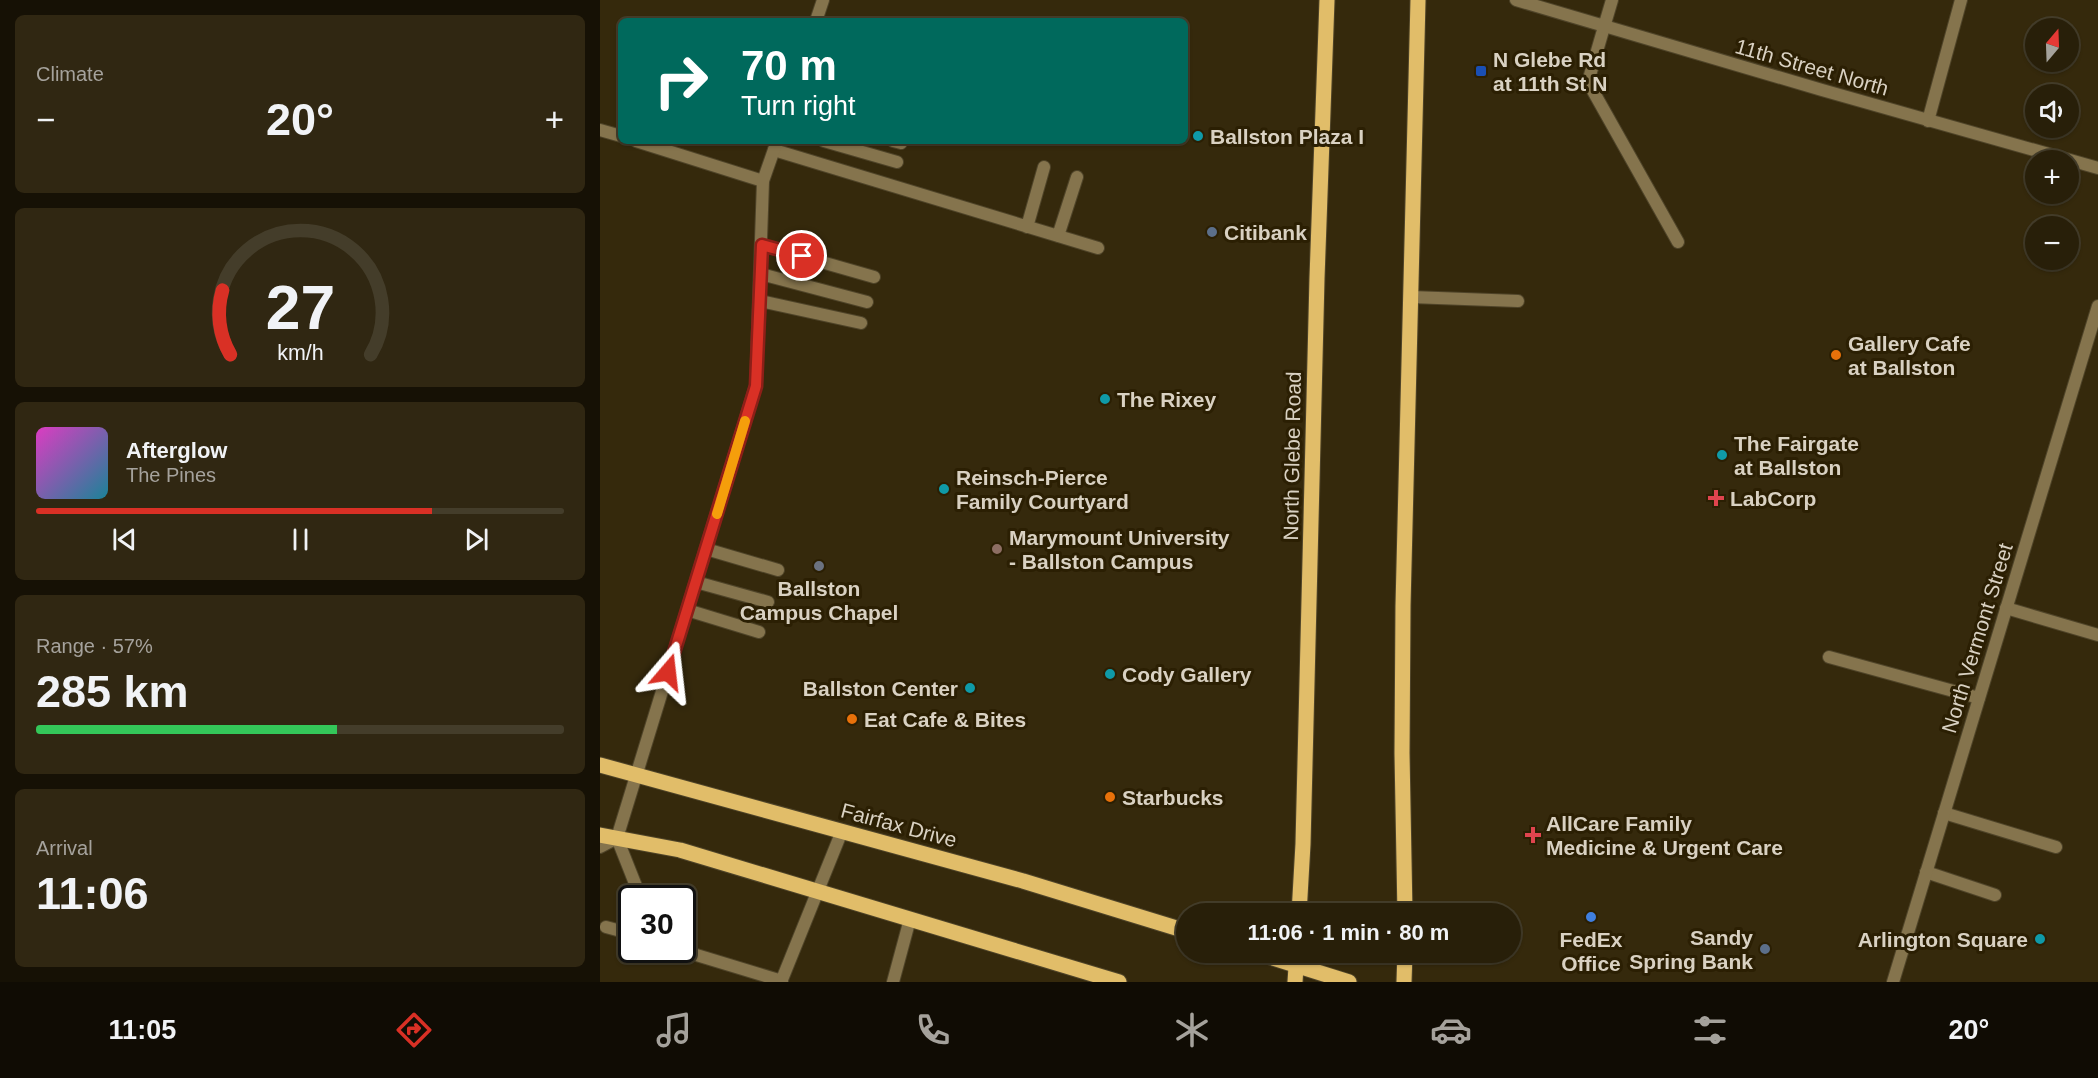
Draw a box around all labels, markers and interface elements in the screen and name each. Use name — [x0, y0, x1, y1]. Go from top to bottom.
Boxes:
north arrow — [2025, 18, 2079, 72]
map controls — [2025, 18, 2079, 270]
street label: 11th Street North — [1733, 34, 1891, 100]
icon: right — [642, 42, 720, 120]
text: 70 m — [741, 42, 837, 89]
place label: N Glebe Rd at 11th St N — [1493, 48, 1607, 95]
text: Climate — [36, 63, 104, 85]
marker: N Glebe Rd at 11th St N — [1474, 64, 1488, 78]
button: sound — [2025, 84, 2079, 138]
text: Turn right — [741, 91, 856, 121]
text: 20° — [266, 94, 334, 145]
text: − — [36, 101, 55, 138]
text: + — [545, 101, 564, 138]
place label: Ballston Plaza I — [1210, 125, 1364, 148]
marker: Ballston Plaza I — [1191, 129, 1205, 143]
button: + — [2025, 150, 2079, 204]
button: − — [2025, 216, 2079, 270]
place label: Citibank — [1224, 221, 1307, 244]
marker: Citibank — [1205, 225, 1219, 239]
pin — [776, 230, 827, 281]
icon: arrive — [785, 239, 818, 272]
text: 27 — [265, 273, 335, 342]
place label: Gallery Cafe at Ballston — [1848, 332, 1971, 379]
text: km/h — [277, 341, 323, 365]
marker: Gallery Cafe at Ballston — [1829, 348, 1843, 362]
street label: North Glebe Road — [1279, 371, 1305, 541]
place label: The Rixey — [1117, 388, 1217, 411]
marker: The Rixey — [1098, 392, 1112, 406]
place label: The Fairgate at Ballston — [1734, 432, 1859, 479]
text: Afterglow — [126, 438, 227, 463]
marker: The Fairgate at Ballston — [1715, 448, 1729, 462]
text: The Pines — [126, 464, 216, 486]
place label: Reinsch-Pierce Family Courtyard — [956, 466, 1129, 513]
marker: Reinsch-Pierce Family Courtyard — [937, 482, 951, 496]
place label: LabCorp — [1730, 487, 1816, 510]
marker: LabCorp — [1707, 489, 1725, 507]
icon: previous — [108, 523, 141, 556]
icon: pause — [284, 523, 317, 556]
icon: next — [460, 523, 493, 556]
place label: Marymount University - Ballston Campus — [1009, 526, 1230, 573]
street label: North Vermont Street — [1937, 540, 2017, 736]
marker: Marymount University - Ballston Campus — [990, 542, 1004, 556]
marker: Ballston Campus Chapel — [812, 559, 826, 573]
place label: Ballston Campus Chapel — [740, 577, 898, 624]
text: Range · 57% — [36, 635, 153, 657]
position arrow — [636, 640, 700, 704]
place label: Cody Gallery — [1122, 663, 1252, 686]
text: 285 km — [36, 666, 189, 717]
marker: Cody Gallery — [1103, 667, 1117, 681]
place label: Ballston Center — [803, 677, 958, 700]
marker: Ballston Center — [963, 681, 977, 695]
place label: Eat Cafe & Bites — [864, 708, 1026, 731]
marker: Eat Cafe & Bites — [845, 712, 859, 726]
place label: Starbucks — [1122, 786, 1224, 809]
marker: Starbucks — [1103, 790, 1117, 804]
street label: Fairfax Drive — [839, 798, 959, 852]
place label: AllCare Family Medicine & Urgent Care — [1546, 812, 1783, 859]
marker: AllCare Family Medicine & Urgent Care — [1524, 826, 1542, 844]
text: Arrival — [36, 837, 93, 859]
text: 11:06 — [36, 868, 149, 919]
speed limit sign: 30 — [618, 885, 696, 963]
marker: FedEx Office — [1584, 910, 1598, 924]
text: 11:06 · 1 min · 80 m — [1248, 920, 1449, 945]
place label: Sandy Spring Bank — [1629, 926, 1753, 973]
place label: FedEx Office — [1559, 928, 1623, 975]
place label: Arlington Square — [1858, 928, 2028, 951]
marker: Arlington Square — [2033, 932, 2047, 946]
marker: Sandy Spring Bank — [1758, 942, 1772, 956]
icon: directions — [393, 1009, 435, 1051]
icon: music — [653, 1009, 695, 1051]
icon: phone — [912, 1009, 954, 1051]
icon: climate — [1171, 1009, 1213, 1051]
icon: car — [1430, 1009, 1472, 1051]
icon: filters — [1689, 1009, 1731, 1051]
text: 11:05 — [109, 1015, 176, 1045]
text: 20° — [1948, 1015, 1989, 1045]

